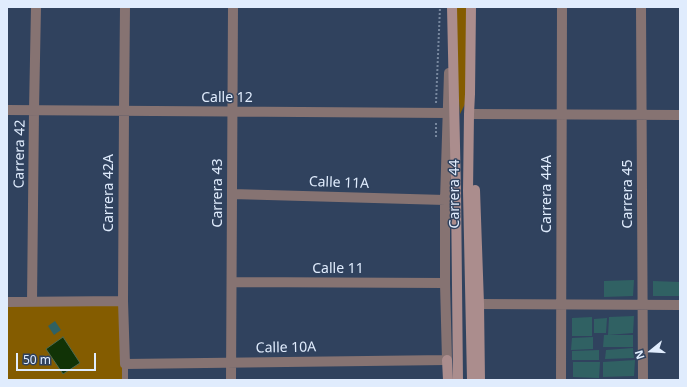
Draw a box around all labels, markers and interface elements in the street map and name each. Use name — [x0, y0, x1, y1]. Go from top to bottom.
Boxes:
street label: Calle 12 — [201, 90, 253, 106]
street label: Carrera 42 — [11, 119, 29, 189]
street label: Carrera 42A — [101, 154, 117, 232]
street label: Carrera 44A — [539, 155, 555, 233]
street label: Carrera 43 — [210, 159, 226, 227]
street label: Carrera 44 — [447, 160, 463, 228]
street label: Carrera 45 — [620, 160, 636, 228]
street label: Calle 11A — [309, 174, 369, 192]
street label: Calle 11 — [312, 261, 364, 277]
north arrow — [631, 331, 671, 371]
street label: Calle 10A — [256, 339, 316, 357]
scale bar — [18, 345, 98, 371]
text: N — [631, 348, 648, 361]
text: 50 m — [23, 351, 51, 368]

